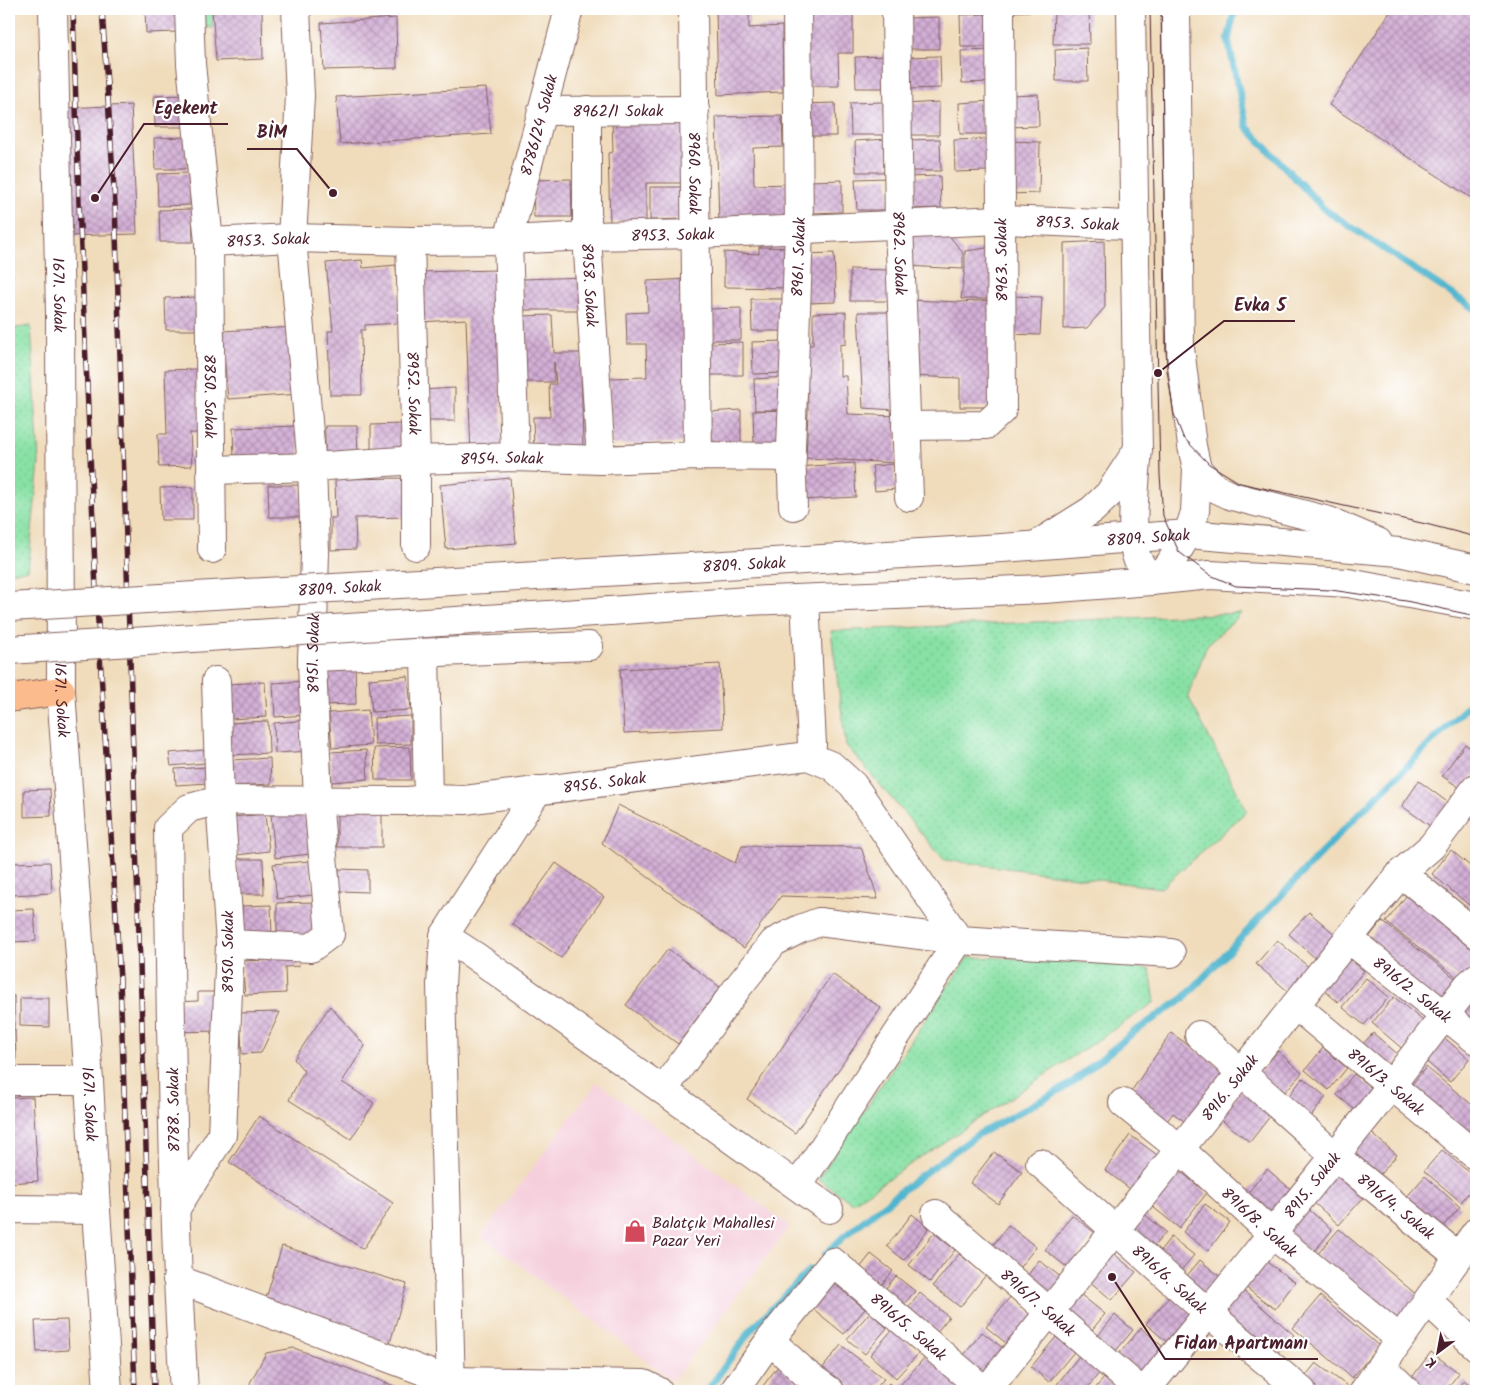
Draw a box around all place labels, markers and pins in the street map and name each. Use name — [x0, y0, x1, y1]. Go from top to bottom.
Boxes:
callout: Egekent — [144, 91, 228, 124]
callout: BİM — [247, 116, 297, 149]
callout: Evka 5 — [1224, 288, 1295, 321]
place label: Balatçık Mahallesi Pazar Yeri — [652, 1211, 776, 1254]
shop icon: Balatçık Mahallesi Pazar Yeri — [622, 1218, 648, 1244]
callout: Fidan Apartmanı — [1165, 1326, 1318, 1359]

